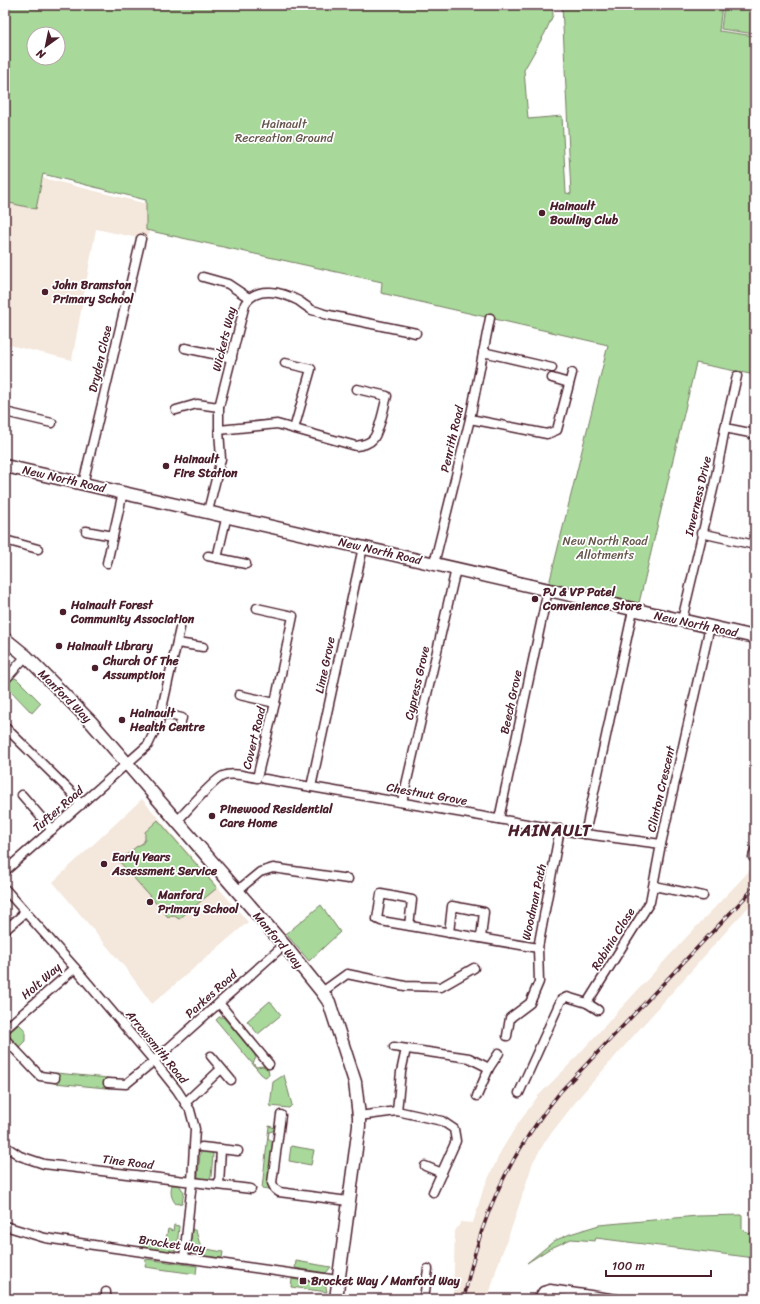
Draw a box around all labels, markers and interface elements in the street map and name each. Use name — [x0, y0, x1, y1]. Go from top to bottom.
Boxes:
north arrow — [26, 26, 66, 66]
text: N — [32, 44, 50, 65]
park label: Hainault Recreation Ground — [235, 113, 335, 149]
place label: Hainault Bowling Club — [549, 195, 619, 231]
marker: Hainault Bowling Club — [537, 208, 547, 218]
place label: John Bramston Primary School — [52, 274, 134, 310]
marker: John Bramston Primary School — [40, 287, 50, 297]
street label: Wickets Way — [205, 304, 243, 374]
street label: Dryden Close — [82, 323, 118, 395]
street label: Penrith Road — [434, 403, 471, 475]
place label: Hainault Fire Station — [173, 448, 238, 484]
street label: Inverness Drive — [678, 454, 718, 539]
street label: New North Road — [20, 459, 109, 499]
marker: Hainault Fire Station — [161, 461, 171, 471]
park label: New North Road Allotments — [562, 530, 648, 566]
street label: New North Road — [336, 531, 425, 571]
place label: PJ & VP Patel Convenience Store — [542, 581, 643, 617]
place label: Hainault Forest Community Association — [70, 594, 195, 630]
marker: PJ & VP Patel Convenience Store — [530, 594, 540, 604]
street label: New North Road — [652, 604, 741, 644]
marker: Hainault Forest Community Association — [58, 607, 68, 617]
place label: Hainault Library — [66, 635, 153, 657]
street label: Lime Grove — [308, 635, 342, 695]
marker: Hainault Library — [54, 641, 64, 651]
street label: Cypress Grove — [398, 644, 436, 722]
place label: Church Of The Assumption — [102, 650, 180, 686]
marker: Church Of The Assumption — [90, 663, 100, 673]
street label: Manford Way — [33, 664, 98, 729]
street label: Beech Grove — [493, 668, 529, 736]
place label: Hainault Health Centre — [129, 702, 206, 738]
street label: Covert Road — [236, 703, 273, 772]
marker: Hainault Health Centre — [117, 715, 127, 725]
street label: Clinton Crescent — [640, 743, 682, 834]
street label: Chestnut Grove — [385, 776, 469, 812]
street label: Tufter Road — [27, 780, 89, 838]
place label: Pinewood Residential Care Home — [219, 798, 333, 834]
marker: Pinewood Residential Care Home — [207, 811, 217, 821]
district label: HAINAULT — [507, 816, 592, 845]
place label: Early Years Assessment Service — [111, 846, 218, 882]
marker: Early Years Assessment Service — [99, 859, 109, 869]
street label: Woodman Path — [515, 862, 553, 942]
place label: Manford Primary School — [157, 884, 239, 920]
marker: Manford Primary School — [145, 897, 155, 907]
street label: Robinia Close — [585, 903, 641, 975]
street label: Manford Way — [247, 906, 309, 974]
street label: Holt Way — [16, 956, 67, 1005]
street label: Parkes Road — [180, 963, 244, 1024]
street label: Arrowsmith Road — [120, 1004, 194, 1089]
street label: Tine Road — [101, 1148, 155, 1176]
street label: Brocket Way — [137, 1228, 207, 1260]
scale bar — [606, 1252, 711, 1278]
text: 100 m — [612, 1255, 645, 1277]
place label: Brocket Way / Manford Way — [311, 1270, 460, 1292]
marker: Brocket Way / Manford Way — [298, 1276, 308, 1286]

